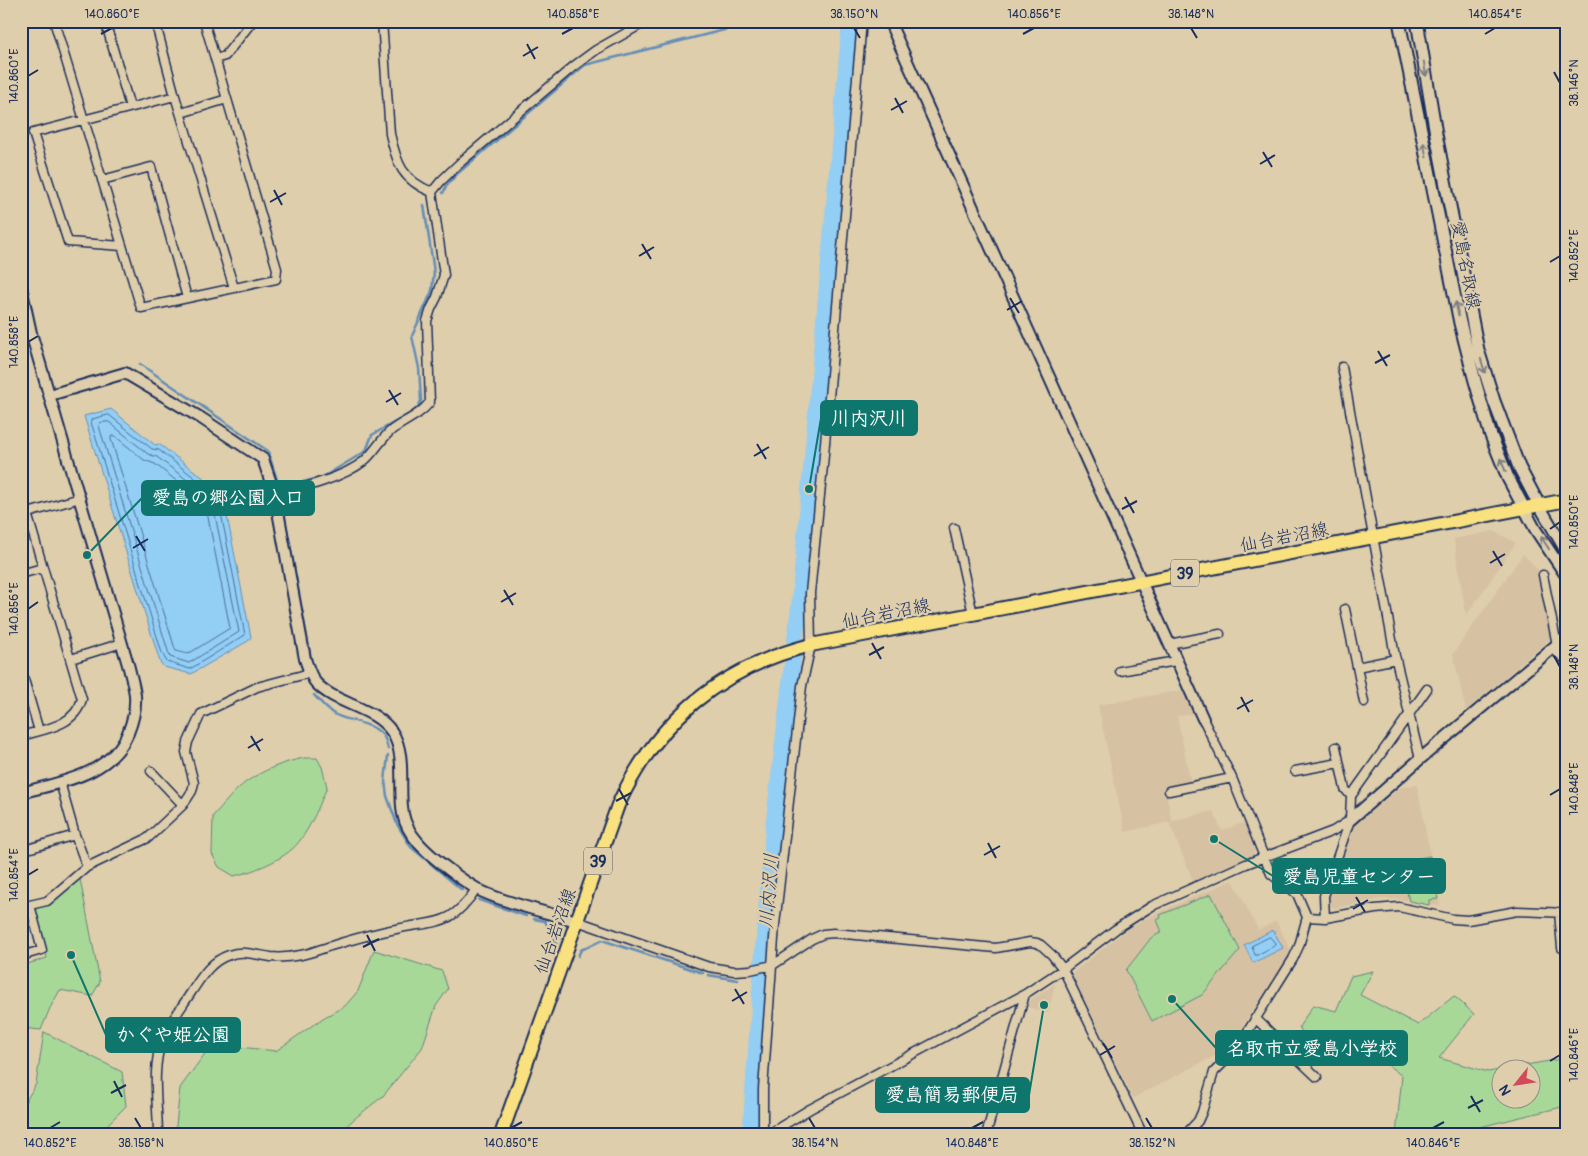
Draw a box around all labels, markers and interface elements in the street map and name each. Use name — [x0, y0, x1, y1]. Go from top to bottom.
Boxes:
text: 140.860°E — [84, 7, 140, 22]
text: 140.858°E — [547, 7, 599, 22]
text: 38.150°N — [830, 7, 878, 22]
text: 140.856°E — [1007, 7, 1061, 22]
text: 38.148°N — [1168, 7, 1214, 22]
text: 140.854°E — [1468, 7, 1522, 22]
text: 140.860°E — [7, 48, 22, 104]
text: 38.146°N — [1567, 59, 1582, 107]
one-way arrow — [1420, 61, 1430, 77]
one-way arrow — [1420, 142, 1429, 158]
street label: 愛島名取線 — [1446, 219, 1485, 311]
text: 140.852°E — [1567, 229, 1582, 283]
one-way arrow — [1452, 301, 1462, 317]
text: 140.858°E — [7, 316, 22, 368]
one-way arrow — [1479, 358, 1489, 374]
callout: 川内沢川 — [821, 401, 917, 435]
text: 川内沢川 — [831, 407, 907, 431]
one-way arrow — [1497, 457, 1506, 472]
callout: 愛島の郷公園入口 — [142, 481, 314, 515]
text: 愛島の郷公園入口 — [152, 486, 304, 510]
text: 140.850°E — [1567, 495, 1582, 549]
street label: 仙台岩沼線 — [1238, 518, 1330, 557]
one-way arrow — [1539, 536, 1550, 550]
road number: 39 — [1171, 560, 1199, 586]
text: 140.856°E — [7, 582, 22, 636]
street label: 仙台岩沼線 — [840, 594, 932, 633]
text: 38.148°N — [1567, 644, 1582, 690]
text: 140.848°E — [1567, 762, 1582, 816]
text: 140.854°E — [7, 848, 22, 902]
road number: 39 — [584, 848, 612, 874]
water label: 川内沢川 — [754, 852, 784, 930]
callout: 愛島児童センター — [1273, 859, 1445, 893]
text: 愛島児童センター — [1283, 865, 1435, 889]
street label: 仙台岩沼線 — [529, 885, 582, 977]
callout: かぐや姫公園 — [106, 1018, 240, 1052]
text: かぐや姫公園 — [116, 1023, 230, 1047]
text: 140.846°E — [1567, 1028, 1582, 1082]
callout: 名取市立愛島小学校 — [1216, 1031, 1407, 1065]
text: 名取市立愛島小学校 — [1226, 1037, 1398, 1061]
north arrow — [1490, 1058, 1540, 1108]
callout: 愛島簡易郵便局 — [876, 1078, 1029, 1112]
text: N — [1495, 1082, 1515, 1099]
text: 愛島簡易郵便局 — [885, 1083, 1019, 1107]
text: 140.852°E — [23, 1136, 77, 1151]
text: 38.158°N — [118, 1136, 164, 1151]
text: 140.850°E — [484, 1136, 538, 1151]
text: 38.154°N — [792, 1136, 838, 1151]
text: 140.848°E — [945, 1136, 999, 1151]
text: 38.152°N — [1129, 1136, 1175, 1151]
text: 140.846°E — [1406, 1136, 1460, 1151]

